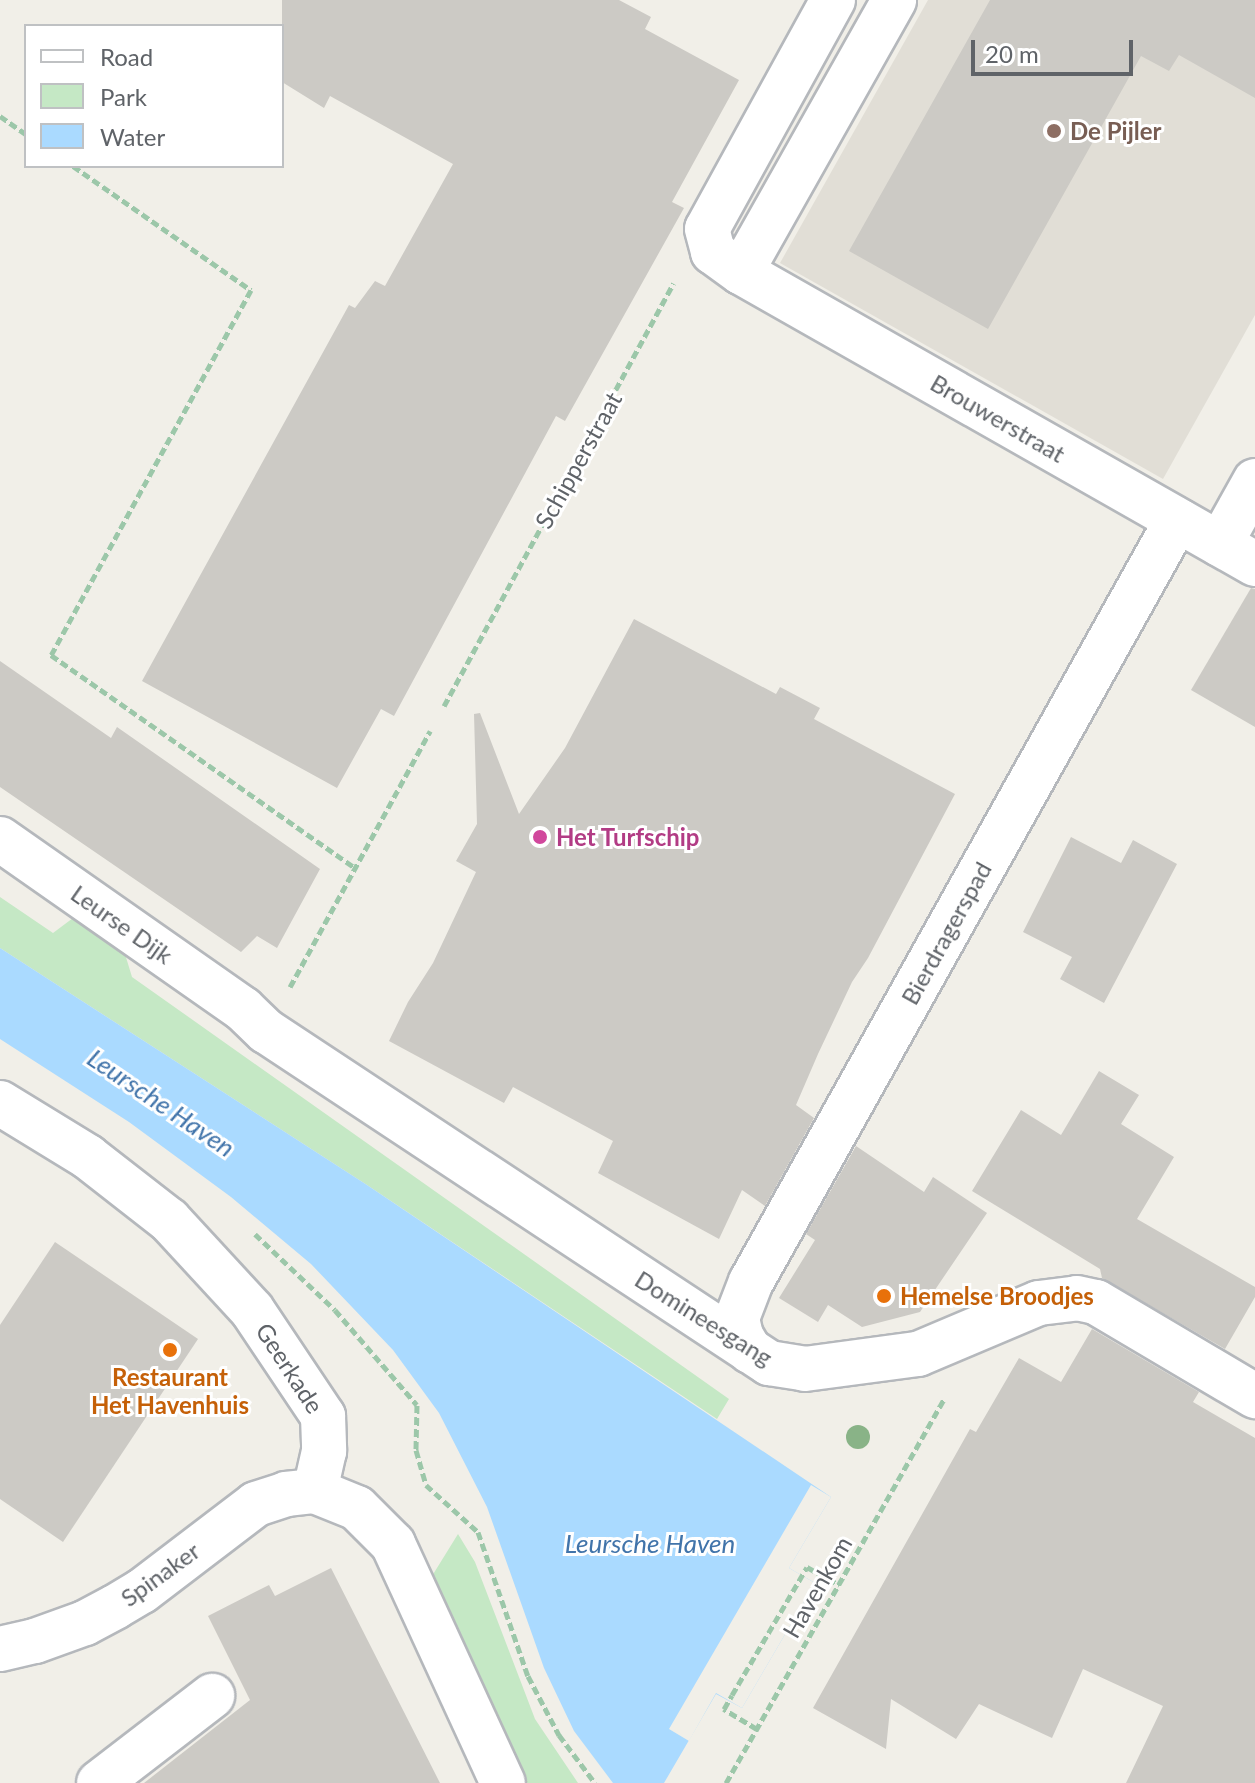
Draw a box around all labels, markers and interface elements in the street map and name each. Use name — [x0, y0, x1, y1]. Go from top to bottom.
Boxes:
legend — [24, 24, 284, 168]
scale bar — [975, 24, 1137, 74]
text: 20 m — [985, 39, 1039, 68]
text: Road — [100, 42, 153, 71]
text: Park — [100, 82, 147, 111]
place label: De Pijler — [1070, 117, 1161, 145]
text: Water — [100, 122, 165, 151]
marker: De Pijler — [1045, 122, 1063, 140]
street label: Brouwerstraat — [926, 368, 1070, 468]
street label: Schipperstraat — [529, 387, 627, 533]
place label: Het Turfschip — [556, 823, 700, 851]
marker: Het Turfschip — [531, 828, 549, 846]
street label: Bierdragerspad — [895, 857, 997, 1009]
street label: Leurse Dijk — [66, 879, 178, 969]
water label: Leursche Haven — [82, 1042, 240, 1164]
street label: Domineesgang — [630, 1264, 778, 1372]
place label: Hemelse Broodjes — [900, 1282, 1094, 1310]
marker: Hemelse Broodjes — [875, 1287, 893, 1305]
street label: Geerkade — [250, 1318, 330, 1418]
marker: Restaurant Het Havenhuis — [161, 1341, 179, 1359]
place label: Restaurant Het Havenhuis — [91, 1363, 249, 1419]
water label: Leursche Haven — [565, 1528, 735, 1560]
street label: Havenkom — [776, 1531, 858, 1643]
street label: Spinaker — [115, 1536, 205, 1612]

